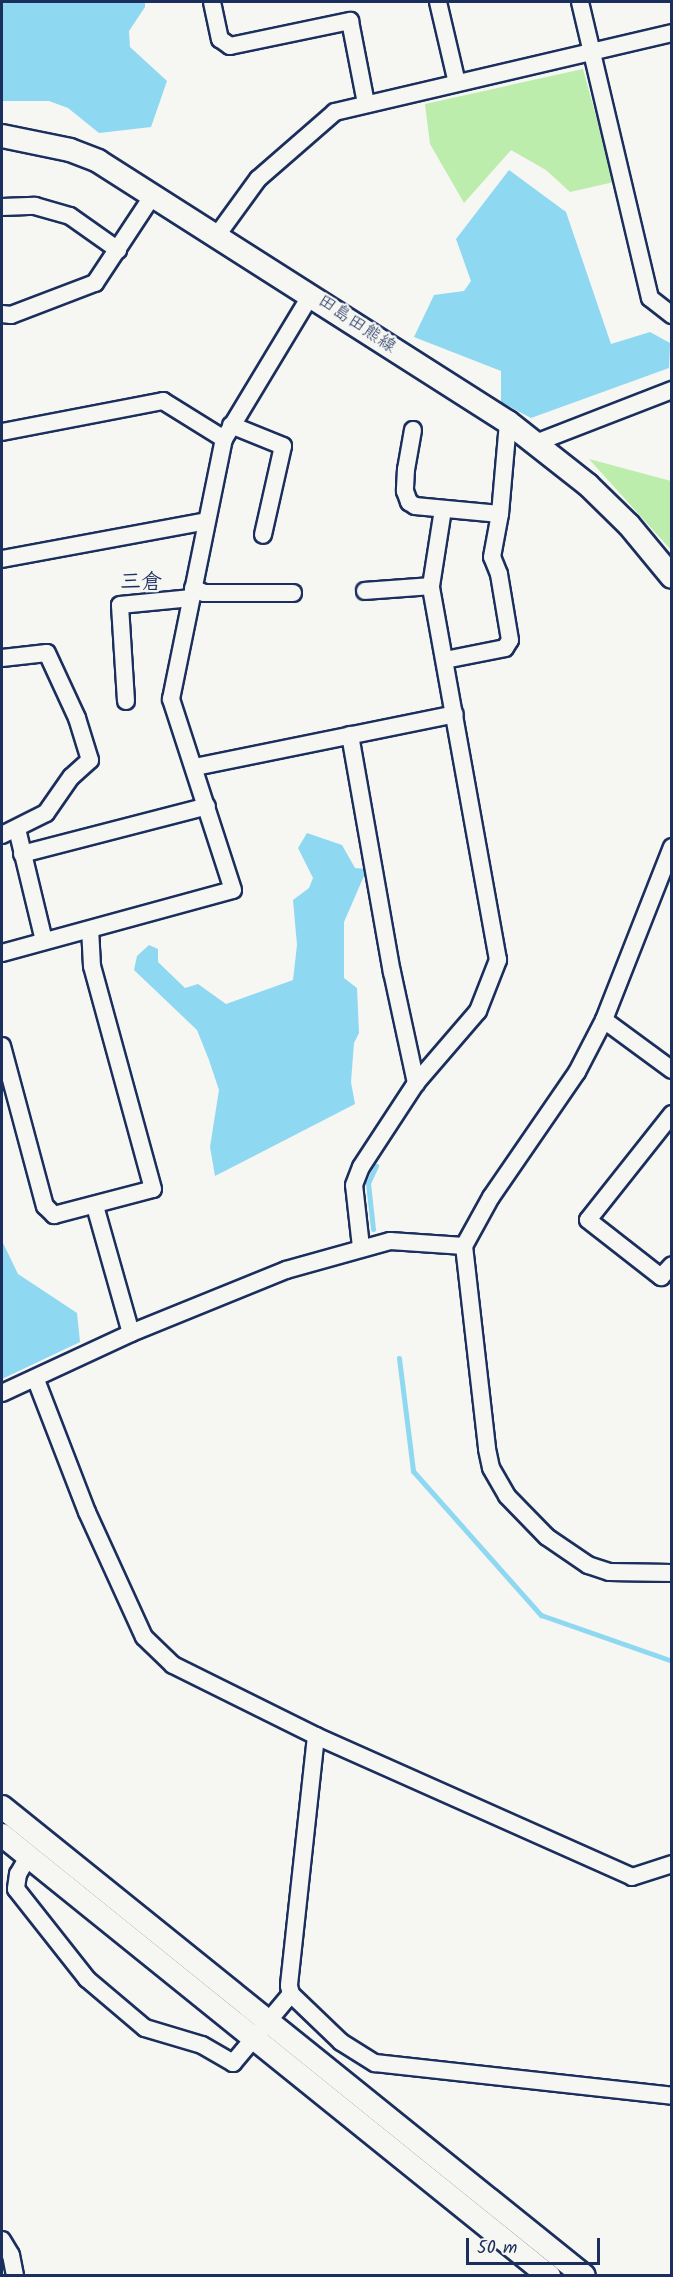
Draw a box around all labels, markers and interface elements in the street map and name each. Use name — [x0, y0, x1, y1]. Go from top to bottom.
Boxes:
street label: 田島田熊線 — [313, 291, 399, 359]
district label: 三倉 — [120, 570, 162, 596]
scale bar — [469, 2226, 602, 2264]
text: 50 m — [477, 2234, 517, 2263]

